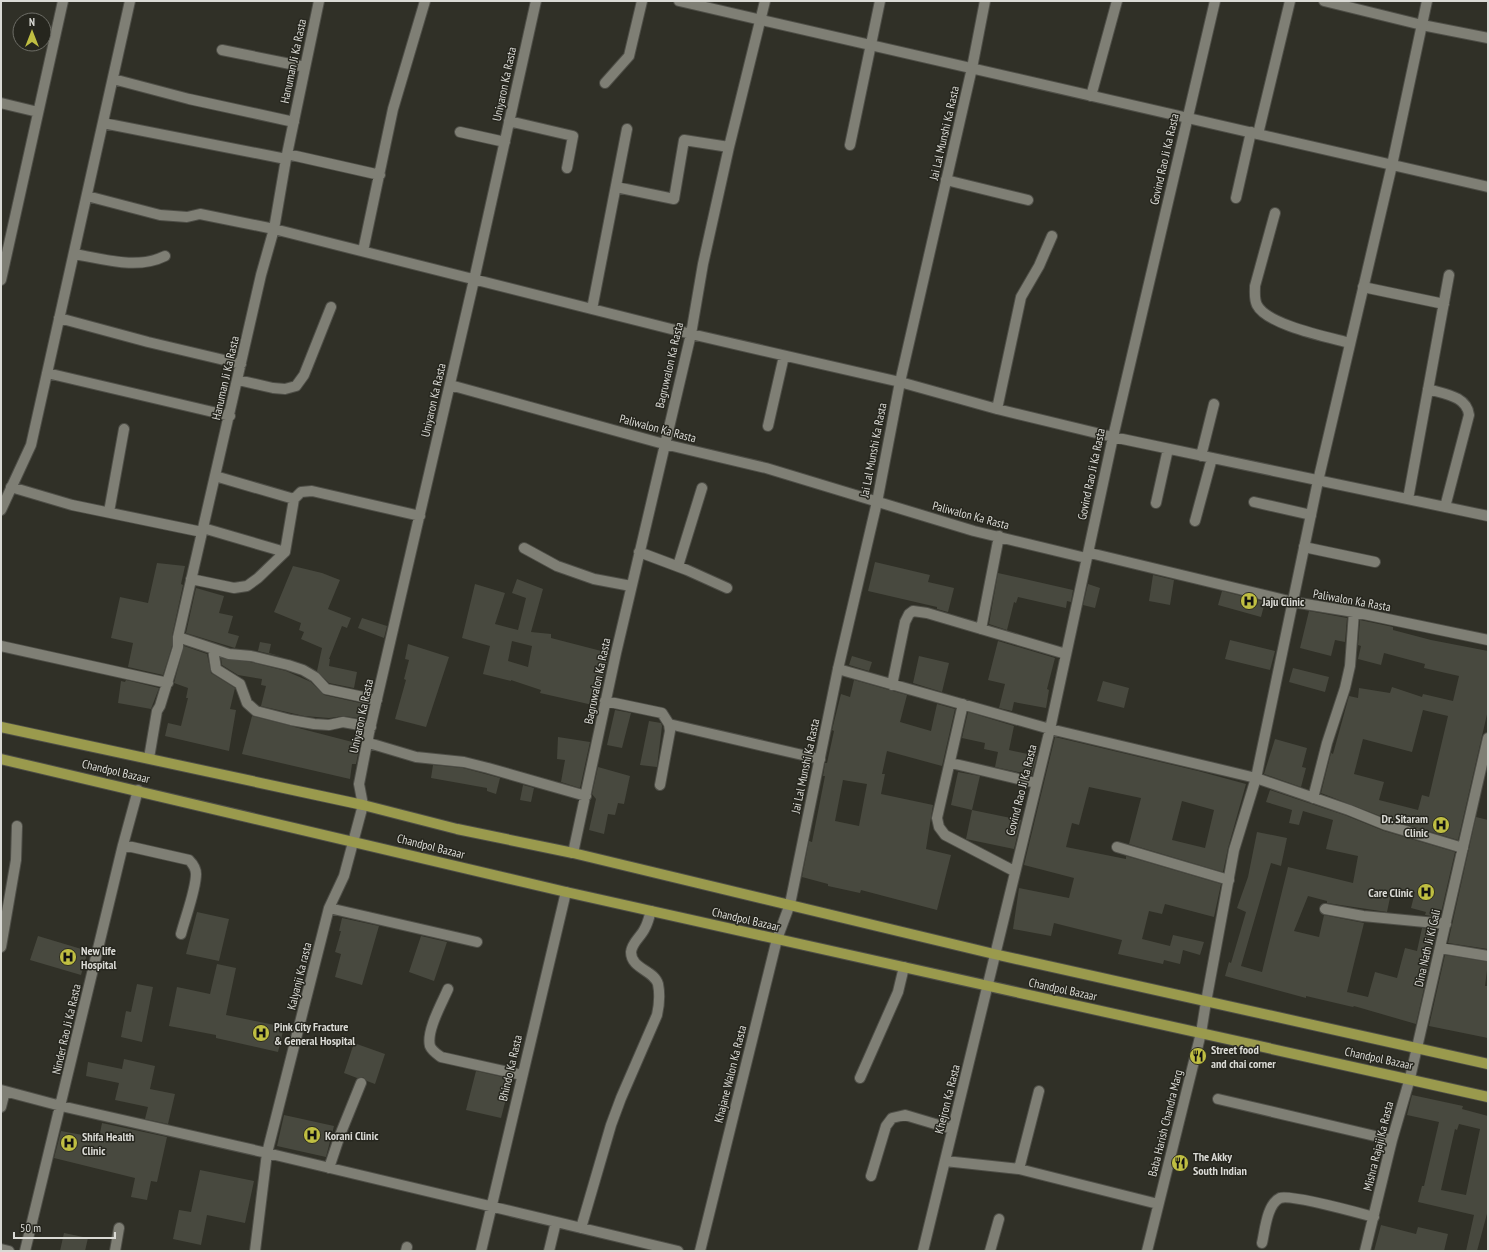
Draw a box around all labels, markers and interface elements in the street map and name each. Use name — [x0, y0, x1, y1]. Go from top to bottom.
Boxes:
north arrow — [12, 12, 52, 52]
text: N — [29, 15, 35, 29]
street label: Hanuman Ji Ka Rasta — [277, 17, 309, 105]
street label: Uniyaron Ka Rasta — [489, 45, 519, 122]
street label: Jai Lal Munshi Ka Rasta — [926, 84, 962, 182]
street label: Govind Rao Ji Ka Rasta — [1146, 112, 1182, 206]
street label: Bagruwalon Ka Rasta — [652, 320, 686, 409]
street label: Hanuman Ji Ka Rasta — [208, 334, 242, 422]
street label: Uniyaron Ka Rasta — [417, 361, 449, 438]
street label: Jai Lal Munshi Ka Rasta — [856, 401, 890, 500]
street label: Paliwalon Ka Rasta — [618, 411, 698, 445]
street label: Govind Rao Ji Ka Rasta — [1074, 427, 1108, 521]
street label: Paliwalon Ka Rasta — [931, 498, 1011, 532]
street label: Paliwalon Ka Rasta — [1312, 586, 1392, 614]
hospital icon: Jaju Clinic — [1239, 591, 1259, 611]
place label: Jaju Clinic — [1261, 594, 1305, 609]
street label: Bagruwalon Ka Rasta — [581, 636, 613, 725]
street label: Uniyaron Ka Rasta — [346, 677, 376, 754]
street label: Jai Lal Munshi Ka Rasta — [787, 717, 822, 816]
street label: Govind Rao Ji Ka Rasta — [1002, 743, 1040, 837]
street label: Chandpol Bazaar — [80, 756, 152, 786]
place label: Dr. Sitaram Clinic — [1382, 811, 1429, 840]
hospital icon: Dr. Sitaram Clinic — [1431, 815, 1451, 835]
street label: Chandpol Bazaar — [395, 830, 467, 862]
hospital icon: Care Clinic — [1416, 882, 1436, 902]
place label: Care Clinic — [1368, 885, 1414, 900]
street label: Chandpol Bazaar — [710, 904, 782, 934]
street label: Dina Nath Ji Ki Gali — [1411, 908, 1443, 988]
street label: Kalyanji Ka rasta — [283, 941, 315, 1011]
place label: New life Hospital — [81, 943, 116, 972]
hospital icon: New life Hospital — [58, 947, 78, 967]
street label: Chandpol Bazaar — [1027, 974, 1099, 1004]
street label: Ninder Rao Ji Ka Rasta — [48, 982, 84, 1076]
place label: Pink City Fracture & General Hospital — [274, 1019, 355, 1048]
hospital icon: Pink City Fracture & General Hospital — [251, 1023, 271, 1043]
street label: Khajane Walon Ka Rasta — [711, 1024, 749, 1124]
street label: Bhindo Ka Rasta — [495, 1033, 525, 1103]
place label: Street food and chai corner — [1211, 1042, 1276, 1071]
street label: Chandpol Bazaar — [1343, 1043, 1415, 1073]
restaurant icon: Street food and chai corner — [1188, 1046, 1208, 1066]
street label: Khejron Ka Rasta — [931, 1063, 963, 1135]
street label: Baba Harish Chandra Marg — [1144, 1068, 1186, 1178]
street label: Mishra Rajaji Ka Rasta — [1360, 1100, 1396, 1192]
hospital icon: Korani Clinic — [302, 1125, 322, 1145]
place label: Korani Clinic — [325, 1128, 379, 1143]
place label: Shifa Health Clinic — [82, 1129, 134, 1158]
hospital icon: Shifa Health Clinic — [59, 1133, 79, 1153]
place label: The Akky South Indian — [1193, 1149, 1247, 1178]
restaurant icon: The Akky South Indian — [1170, 1153, 1190, 1173]
scale bar — [14, 1214, 115, 1240]
text: 50 m — [20, 1220, 41, 1235]

